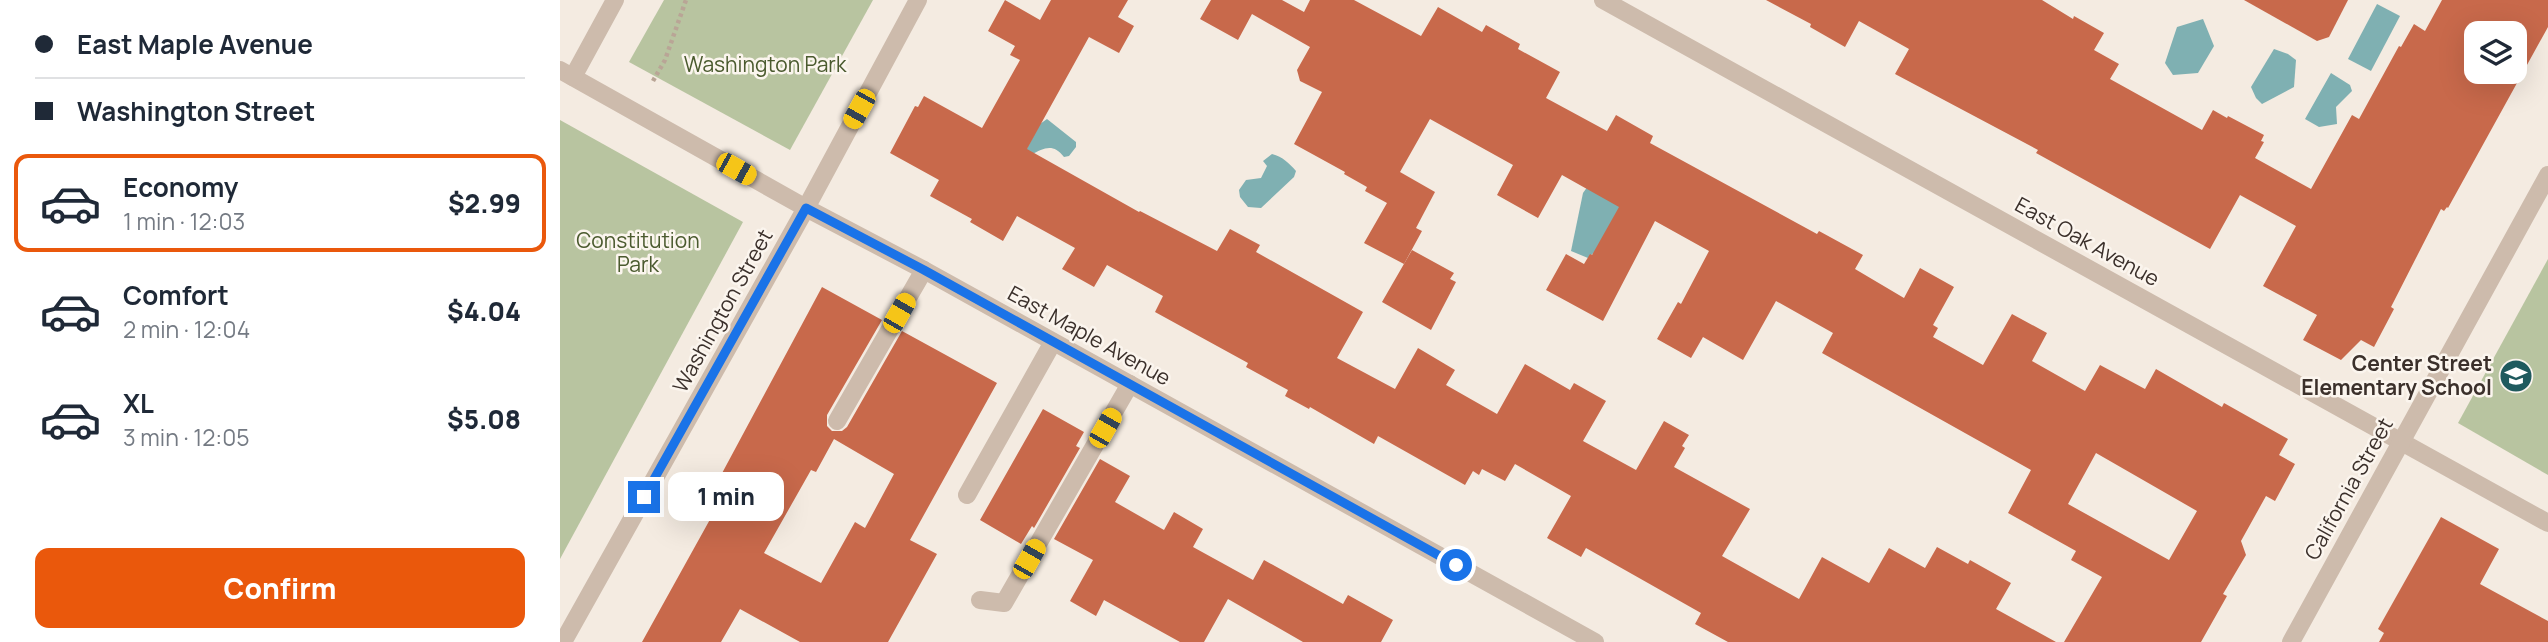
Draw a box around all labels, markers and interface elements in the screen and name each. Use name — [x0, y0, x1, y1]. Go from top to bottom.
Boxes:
map controls — [2464, 21, 2527, 84]
button: layers — [2464, 21, 2527, 84]
text: East Maple Avenue — [77, 26, 313, 62]
park label: Washington Park — [684, 50, 847, 78]
car — [840, 86, 879, 132]
text: Washington Street — [77, 93, 315, 129]
car — [713, 150, 760, 188]
text: Economy — [123, 169, 238, 205]
icon: car — [39, 172, 102, 235]
text: $2.99 — [448, 185, 521, 221]
street label: East Oak Avenue — [2010, 190, 2165, 292]
text: 1 min · 12:03 — [123, 205, 245, 237]
street label: Washington Street — [666, 224, 779, 397]
park label: Constitution Park — [576, 226, 700, 278]
text: Comfort — [123, 277, 229, 313]
street label: East Maple Avenue — [1003, 279, 1176, 392]
icon: car — [39, 280, 102, 343]
car — [880, 290, 919, 336]
text: $4.04 — [447, 293, 521, 329]
text: 2 min · 12:04 — [123, 313, 250, 345]
place label: Center Street Elementary School — [2301, 349, 2492, 401]
school or university icon: Center Street Elementary School — [2497, 357, 2535, 395]
text: XL — [123, 385, 154, 421]
icon: car — [39, 388, 102, 451]
text: $5.08 — [447, 401, 521, 437]
car — [1086, 405, 1125, 451]
street label: California Street — [2297, 412, 2399, 565]
text: 3 min · 12:05 — [123, 421, 250, 453]
callout: 1 min — [668, 472, 784, 522]
text: 1 min — [697, 480, 755, 512]
route end — [628, 481, 660, 513]
car — [1010, 536, 1049, 582]
button: Confirm — [35, 548, 525, 628]
route start — [1440, 549, 1472, 581]

